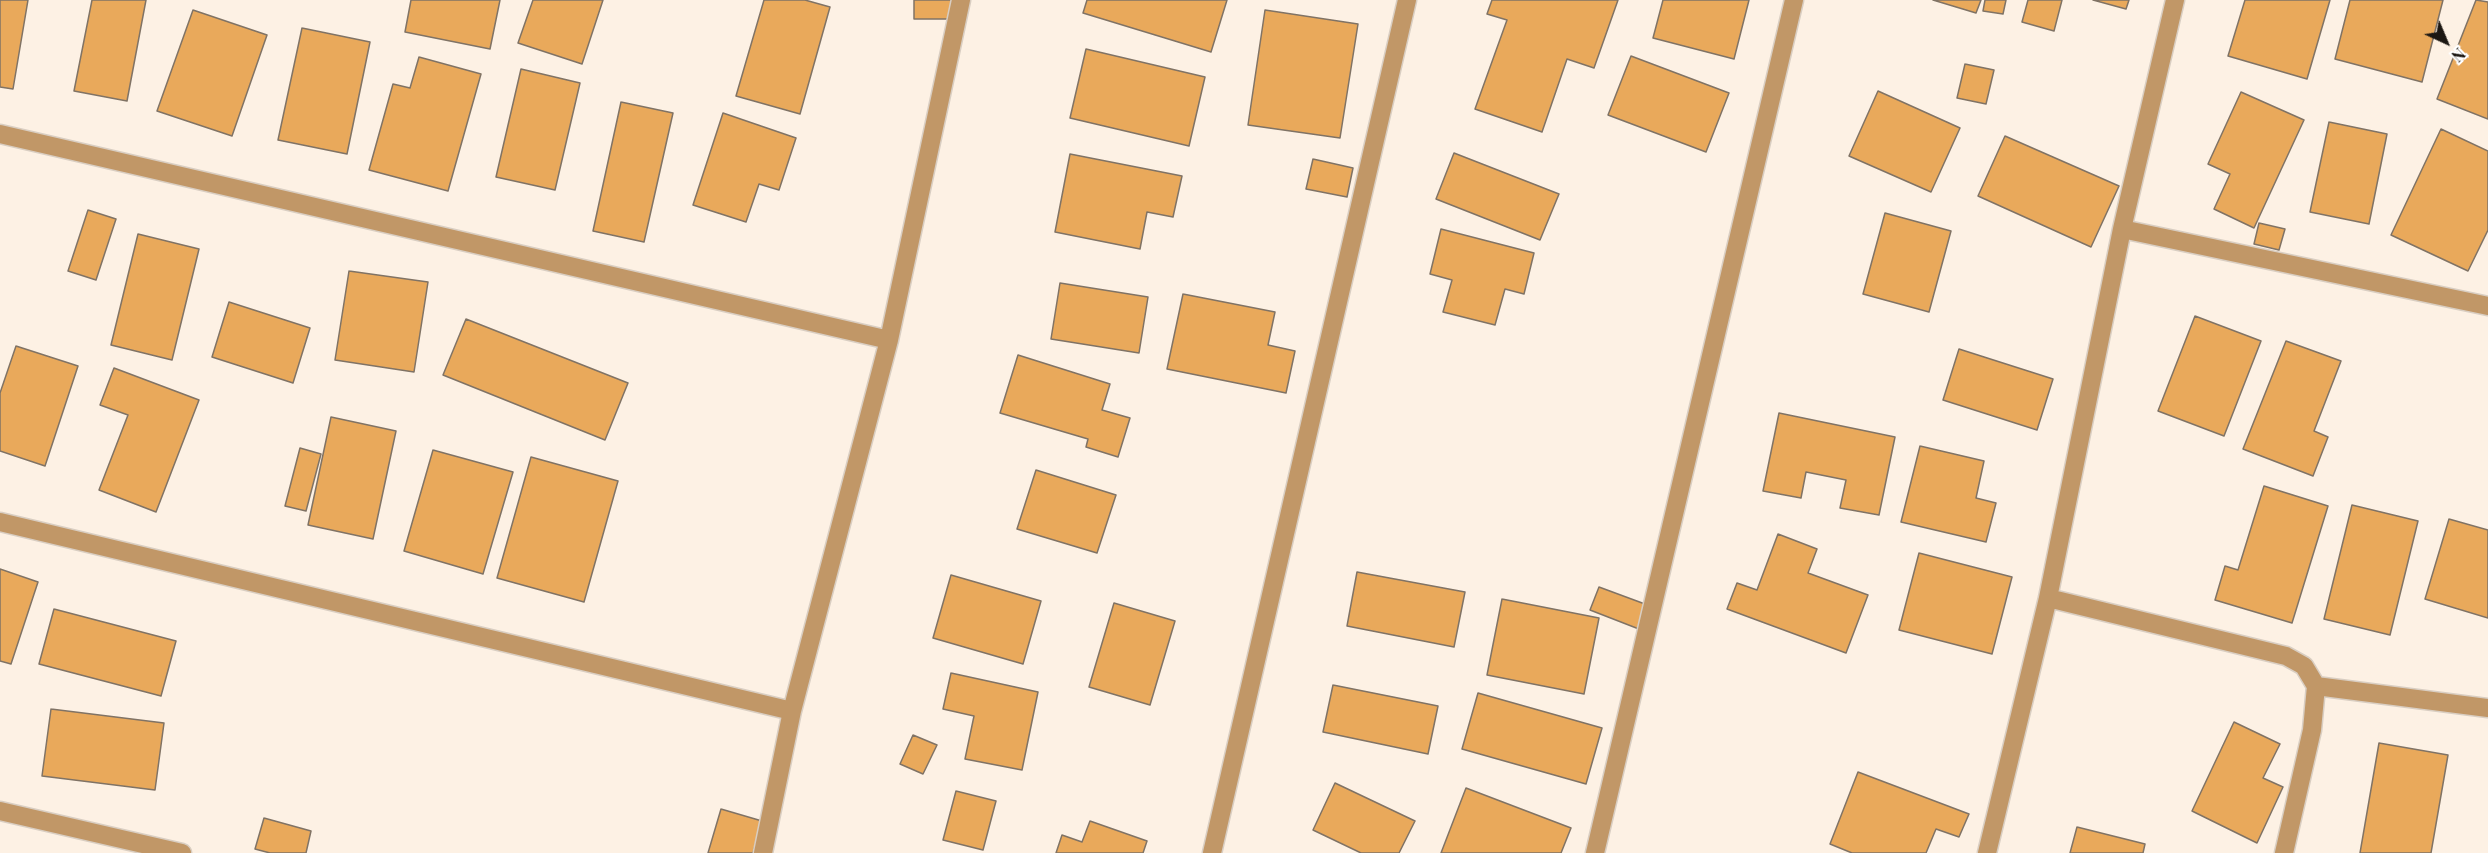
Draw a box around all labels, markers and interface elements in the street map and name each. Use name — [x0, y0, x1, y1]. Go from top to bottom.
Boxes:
north arrow — [2416, 12, 2476, 72]
text: N — [2447, 44, 2470, 67]

